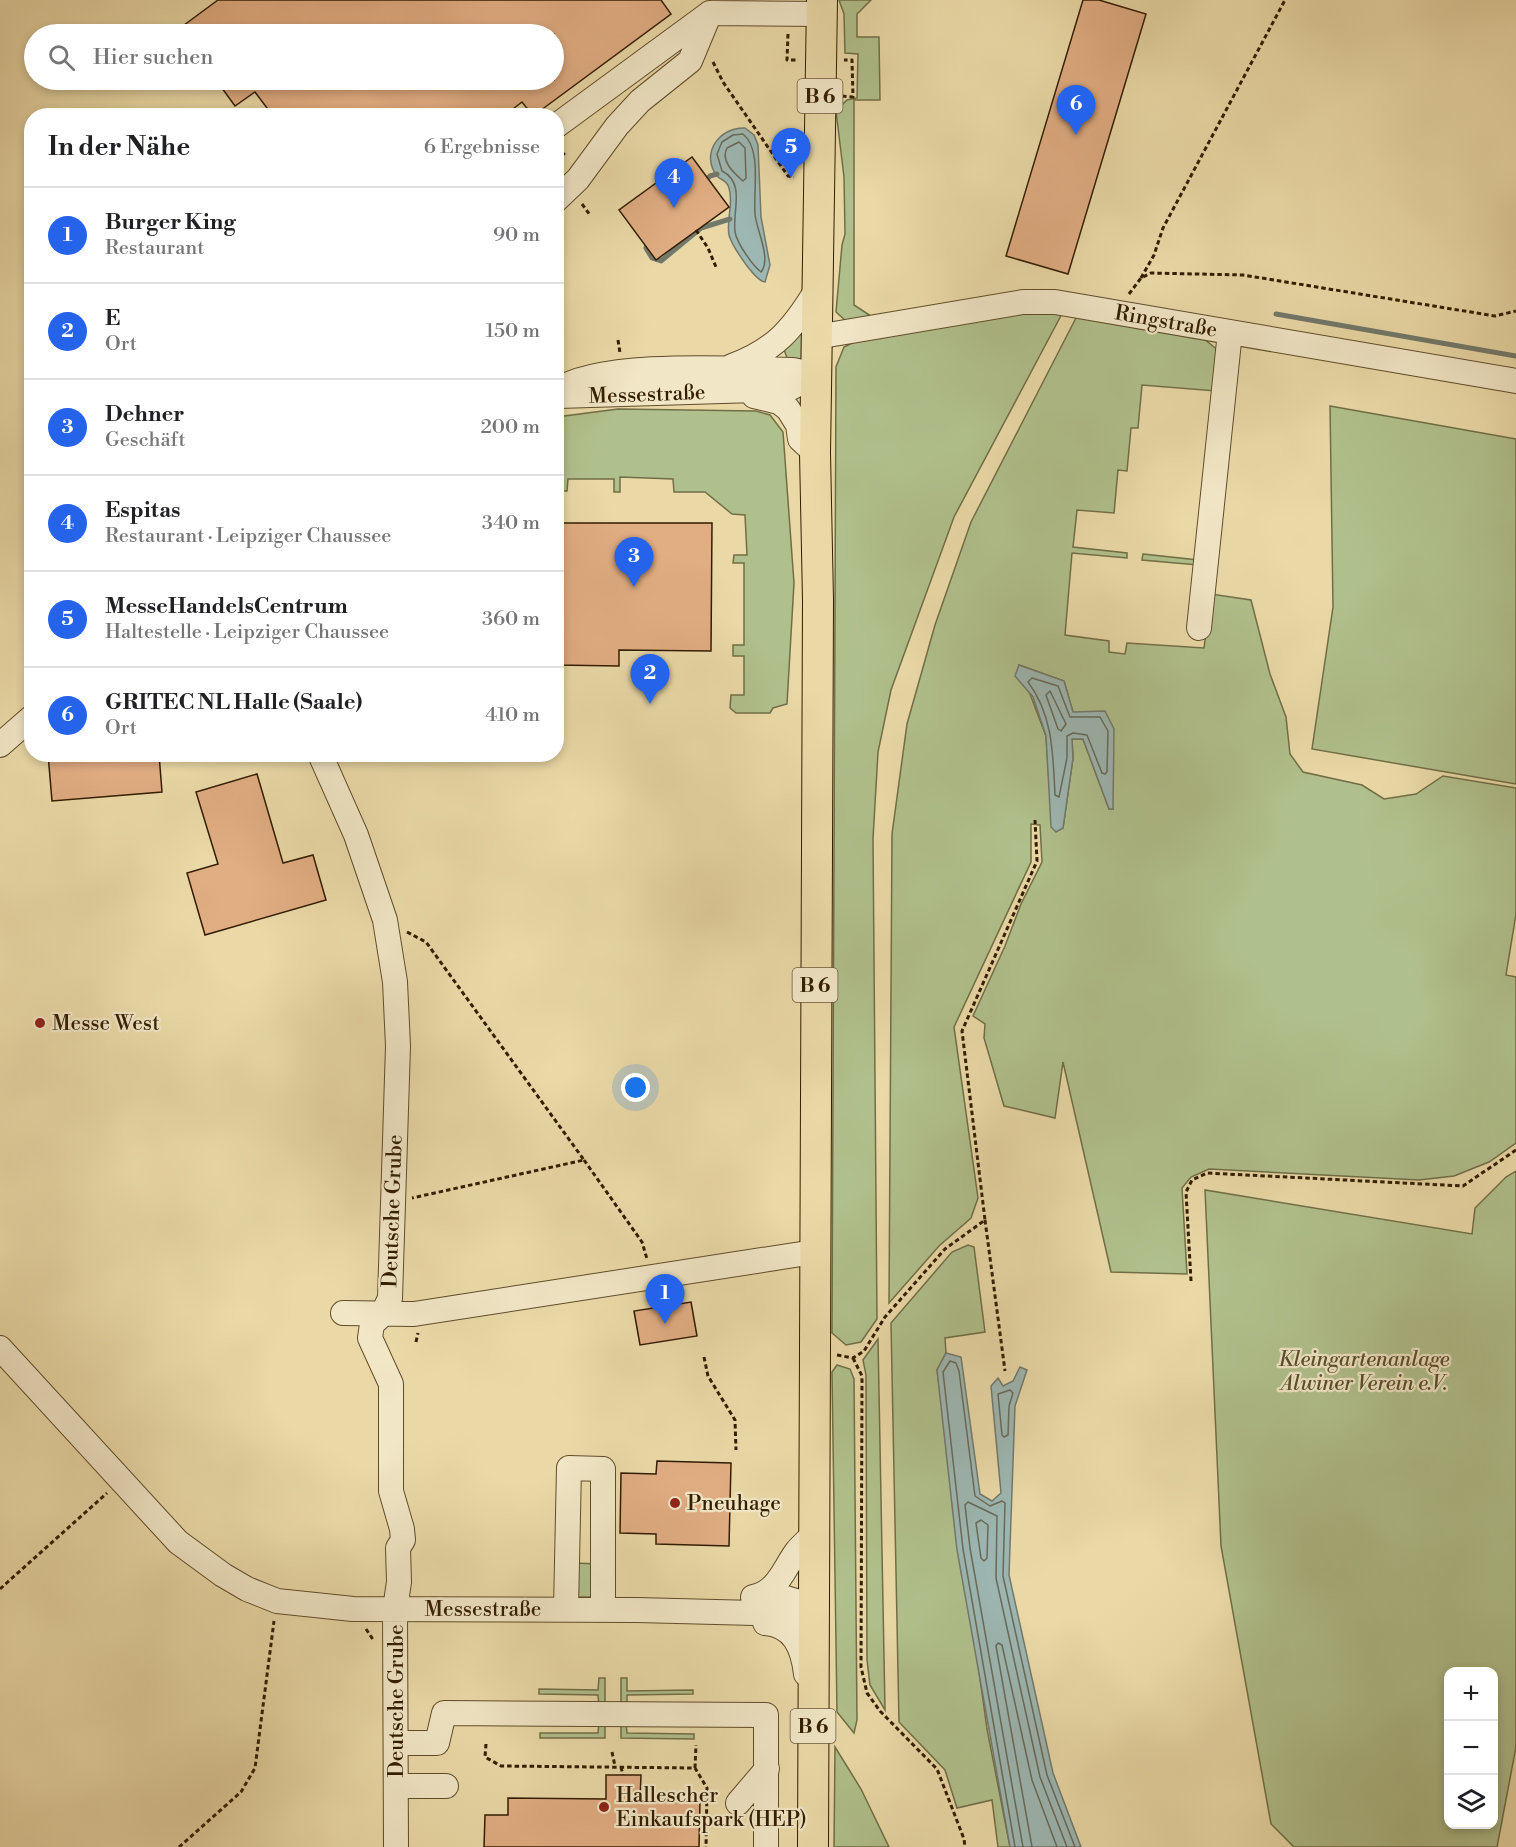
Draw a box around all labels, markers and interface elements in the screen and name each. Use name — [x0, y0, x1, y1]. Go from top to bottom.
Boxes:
search box — [24, 24, 564, 90]
icon: search — [45, 41, 78, 74]
text: Hier suchen — [93, 44, 213, 71]
road number: B 6 — [798, 79, 842, 113]
pin: 6 — [1056, 86, 1096, 135]
pin: 5 — [772, 128, 810, 178]
text: In der Nähe — [48, 131, 190, 163]
text: 6 Ergebnisse — [424, 135, 540, 160]
pin: 4 — [654, 158, 694, 208]
text: Burger King — [105, 209, 236, 236]
text: 1 — [63, 223, 72, 248]
text: 90 m — [493, 223, 540, 248]
text: Restaurant — [105, 236, 204, 261]
street label: Ringstraße — [1113, 300, 1219, 344]
text: E — [105, 305, 120, 332]
text: 2 — [61, 319, 74, 344]
text: 150 m — [485, 319, 540, 344]
text: Ort — [105, 332, 137, 357]
street label: Messestraße — [588, 380, 706, 410]
text: Dehner — [105, 401, 184, 428]
text: 3 — [61, 415, 74, 440]
text: 200 m — [480, 415, 540, 440]
text: Geschäft — [105, 428, 186, 453]
text: Espitas — [105, 497, 180, 524]
text: 4 — [61, 511, 74, 536]
text: 340 m — [482, 511, 540, 536]
text: Restaurant · Leipziger Chaussee — [105, 524, 391, 549]
pin: 3 — [614, 538, 654, 587]
text: MesseHandelsCentrum — [105, 593, 348, 620]
text: 5 — [61, 607, 74, 632]
text: 360 m — [482, 607, 540, 632]
text: Haltestelle · Leipziger Chaussee — [105, 620, 389, 645]
pin: 2 — [630, 654, 670, 704]
text: GRITEC NL Halle (Saale) — [105, 689, 362, 716]
text: 6 — [61, 703, 74, 728]
text: 410 m — [485, 703, 540, 728]
text: Ort — [105, 716, 137, 741]
road number: B 6 — [792, 968, 838, 1002]
place label: Messe West — [52, 1011, 160, 1037]
marker: Messe West — [33, 1016, 47, 1030]
your location — [621, 1073, 650, 1102]
street label: Deutsche Grube — [377, 1134, 409, 1288]
pin: 1 — [646, 1274, 684, 1324]
park label: Kleingartenanlage Alwiner Verein e.V. — [1278, 1347, 1450, 1397]
place label: Pneuhage — [687, 1491, 781, 1517]
marker: Pneuhage — [668, 1496, 682, 1510]
street label: Messestraße — [425, 1597, 541, 1623]
street label: Deutsche Grube — [384, 1624, 410, 1778]
map controls — [1444, 1667, 1498, 1829]
button: + — [1444, 1667, 1498, 1721]
road number: B 6 — [790, 1709, 836, 1743]
button: − — [1444, 1721, 1498, 1775]
button: layers — [1444, 1775, 1498, 1829]
place label: Hallescher Einkaufspark (HEP) — [616, 1783, 807, 1833]
marker: Hallescher Einkaufspark (HEP) — [597, 1800, 611, 1814]

